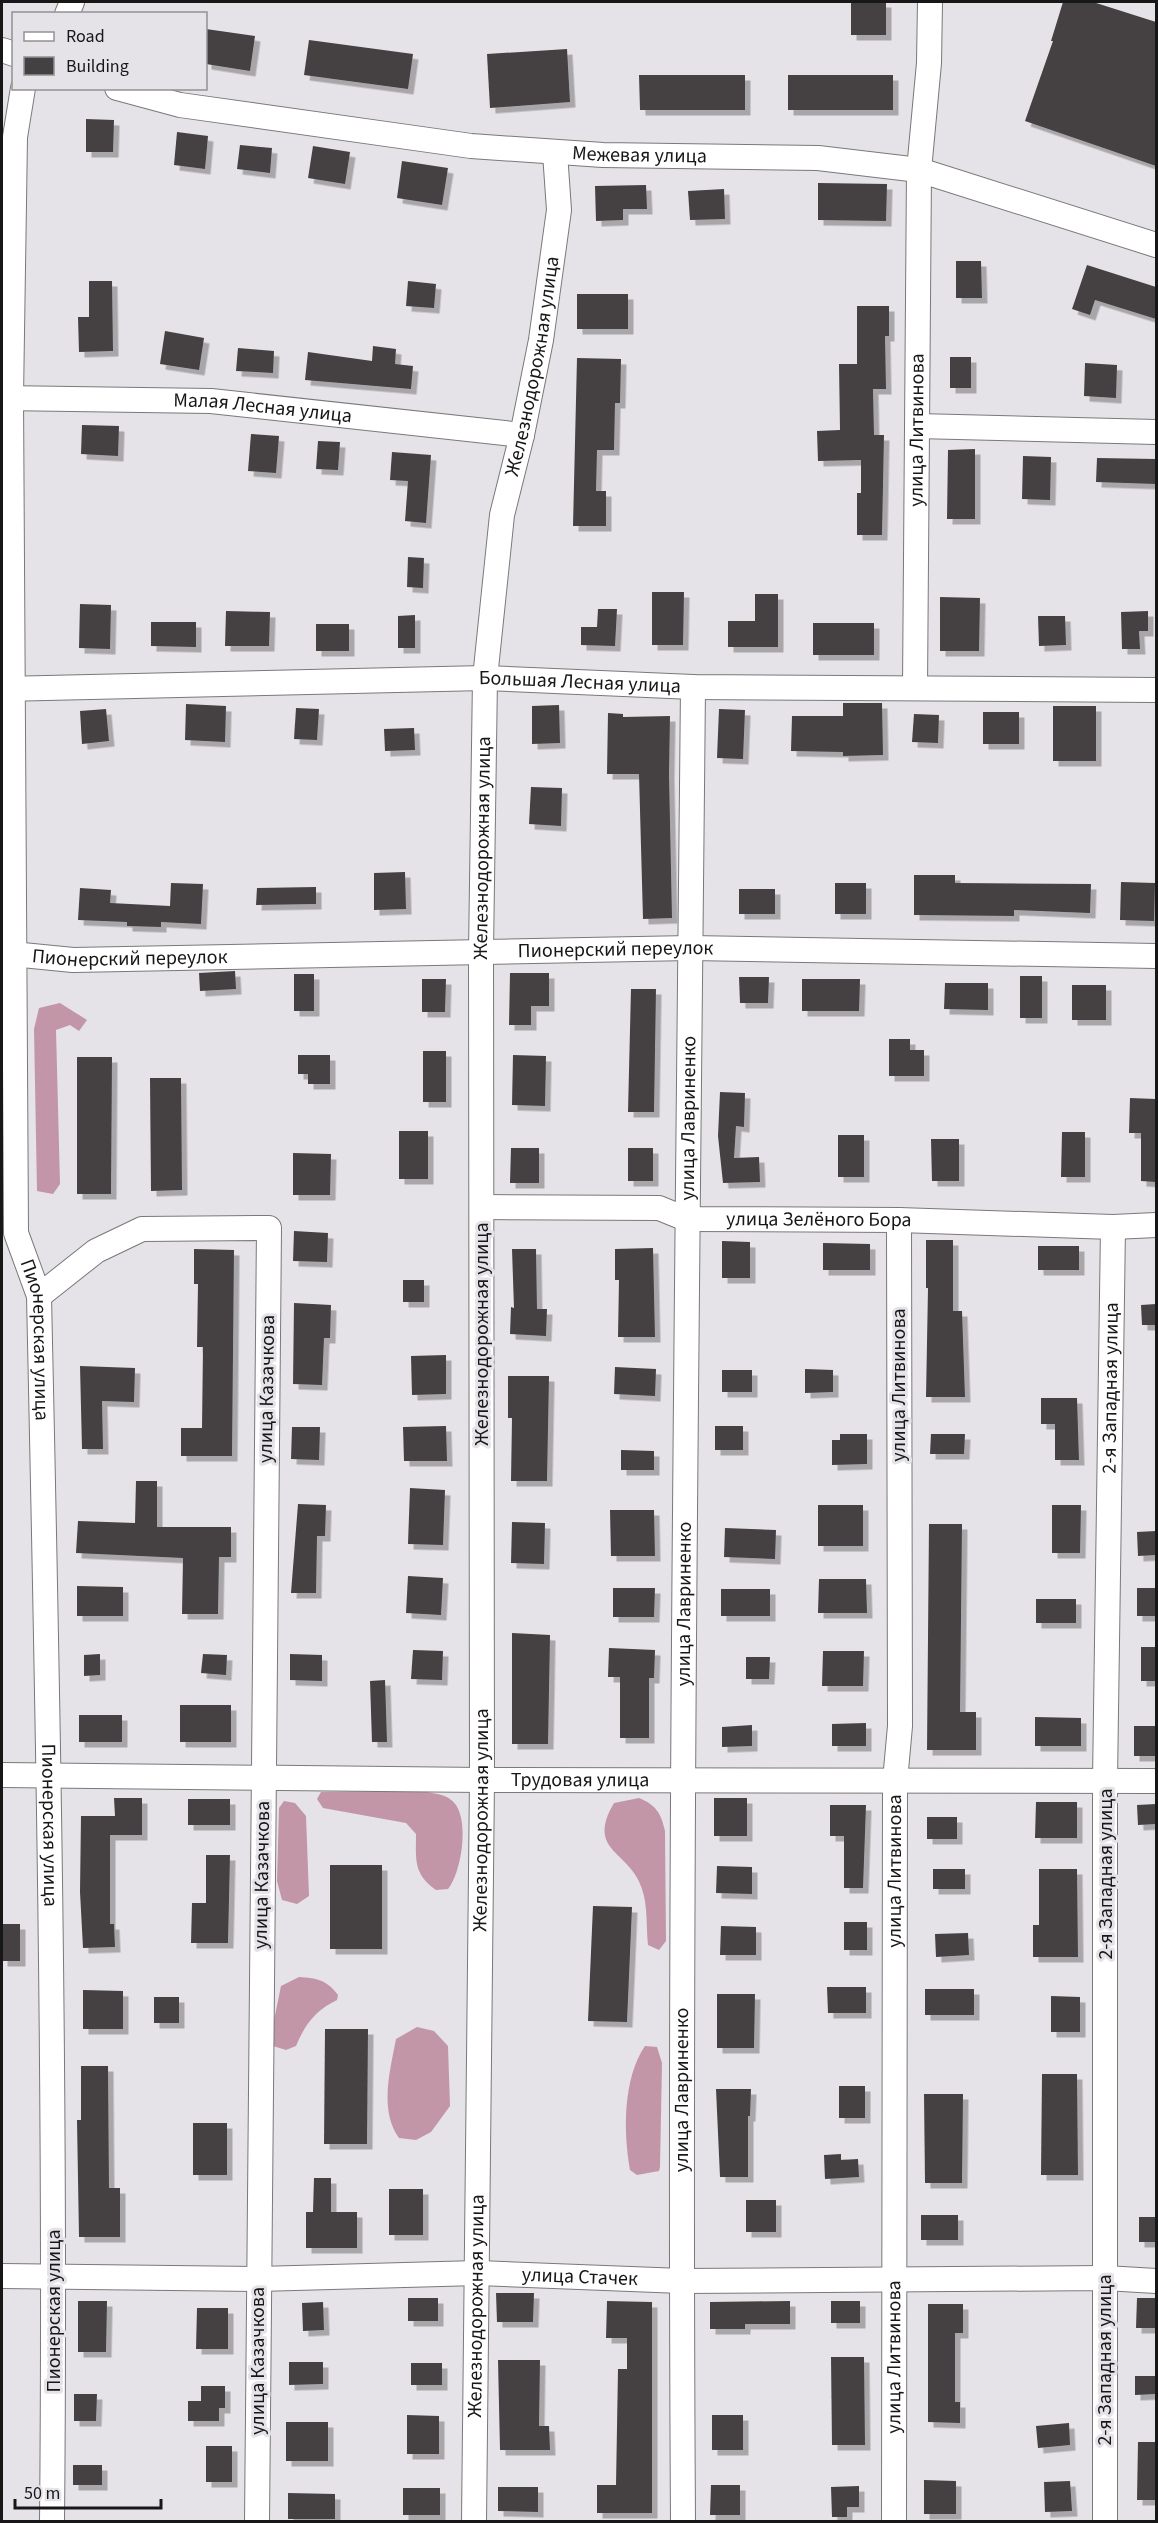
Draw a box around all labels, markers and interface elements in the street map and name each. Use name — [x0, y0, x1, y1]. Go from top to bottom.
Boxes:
legend — [12, 12, 207, 90]
text: Road — [66, 24, 105, 49]
text: Building — [66, 54, 129, 79]
street label: Межевая улица — [571, 139, 707, 170]
street label: Железнодорожная улица — [498, 254, 566, 479]
street label: улица Литвинова — [902, 353, 932, 507]
street label: Малая Лесная улица — [173, 386, 353, 430]
street label: Большая Лесная улица — [479, 664, 681, 700]
street label: Железнодорожная улица — [467, 736, 498, 960]
street label: Пионерский переулок — [517, 934, 714, 965]
street label: Пионерский переулок — [31, 942, 228, 974]
street label: улица Лавриненко — [674, 1036, 703, 1200]
street label: улица Зелёного Бора — [726, 1205, 912, 1234]
street label: Железнодорожная улица — [468, 1222, 496, 1446]
street label: Пионерская улица — [13, 1255, 56, 1421]
street label: 2-я Западная улица — [1095, 1302, 1126, 1474]
street label: улица Литвинова — [885, 1308, 913, 1462]
street label: улица Казачкова — [252, 1315, 282, 1463]
street label: улица Лавриненко — [670, 1522, 699, 1686]
street label: Железнодорожная улица — [466, 1708, 496, 1932]
street label: Пионерская улица — [34, 1743, 64, 1907]
street label: Трудовая улица — [511, 1766, 649, 1794]
street label: 2-я Западная улица — [1092, 1788, 1120, 1960]
street label: улица Литвинова — [881, 1794, 909, 1948]
street label: улица Казачкова — [247, 1801, 277, 1949]
street label: улица Лавриненко — [668, 2008, 696, 2172]
street label: Железнодорожная улица — [461, 2194, 492, 2418]
street label: Пионерская улица — [40, 2230, 68, 2392]
street label: улица Стачек — [521, 2261, 639, 2293]
street label: 2-я Западная улица — [1091, 2274, 1119, 2446]
street label: улица Литвинова — [880, 2280, 908, 2434]
street label: улица Казачкова — [244, 2287, 272, 2435]
scale bar — [15, 2472, 160, 2510]
text: 50 m — [24, 2481, 60, 2506]

